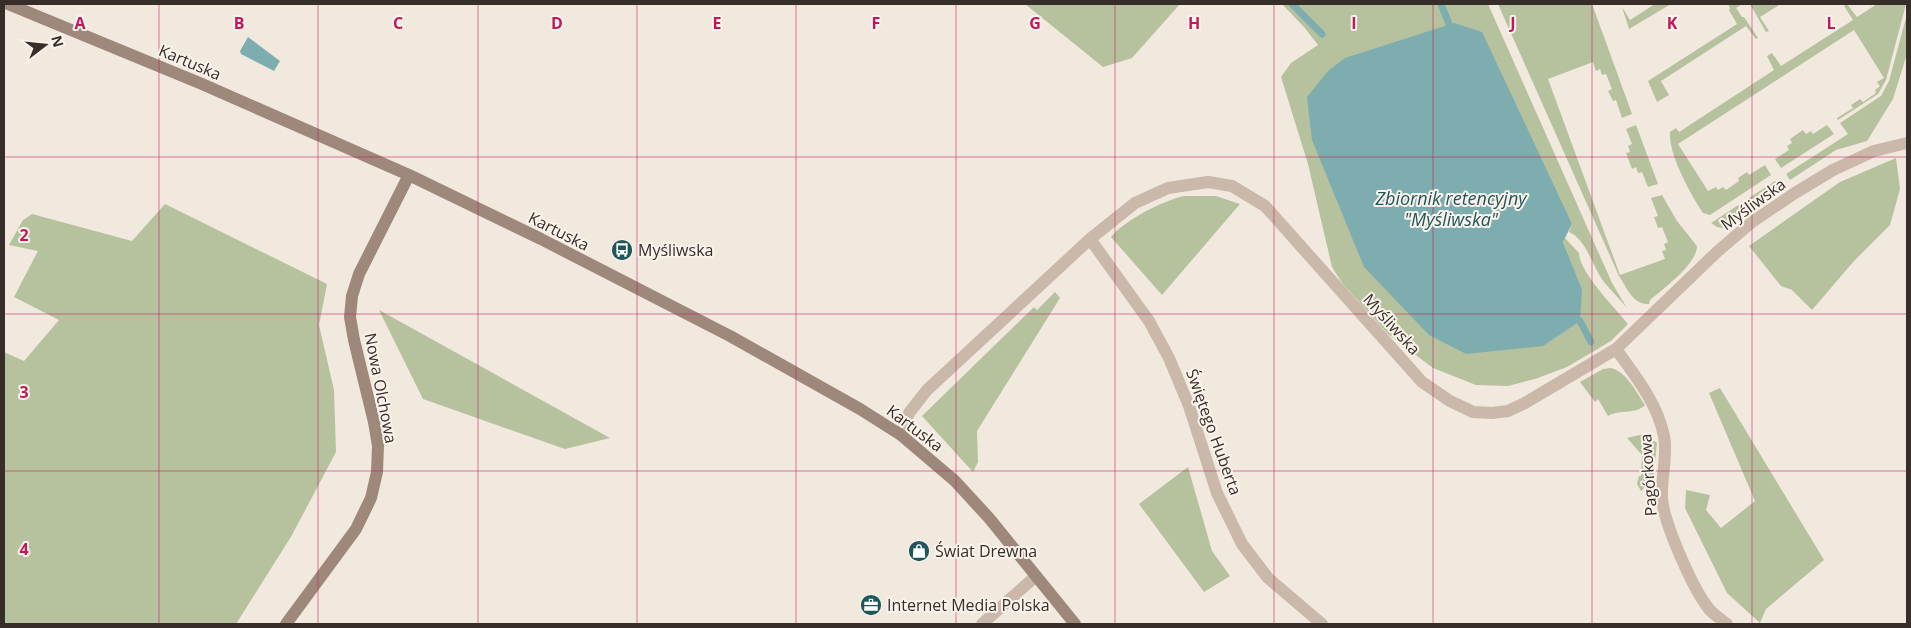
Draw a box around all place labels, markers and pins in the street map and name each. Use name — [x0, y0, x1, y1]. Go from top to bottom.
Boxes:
bus stop icon: Myśliwska — [610, 238, 634, 262]
place label: Myśliwska — [638, 239, 713, 261]
shop icon: Świat Drewna — [907, 539, 931, 563]
place label: Świat Drewna — [935, 540, 1037, 562]
office icon: Internet Media Polska — [859, 593, 883, 617]
place label: Internet Media Polska — [887, 594, 1050, 616]

